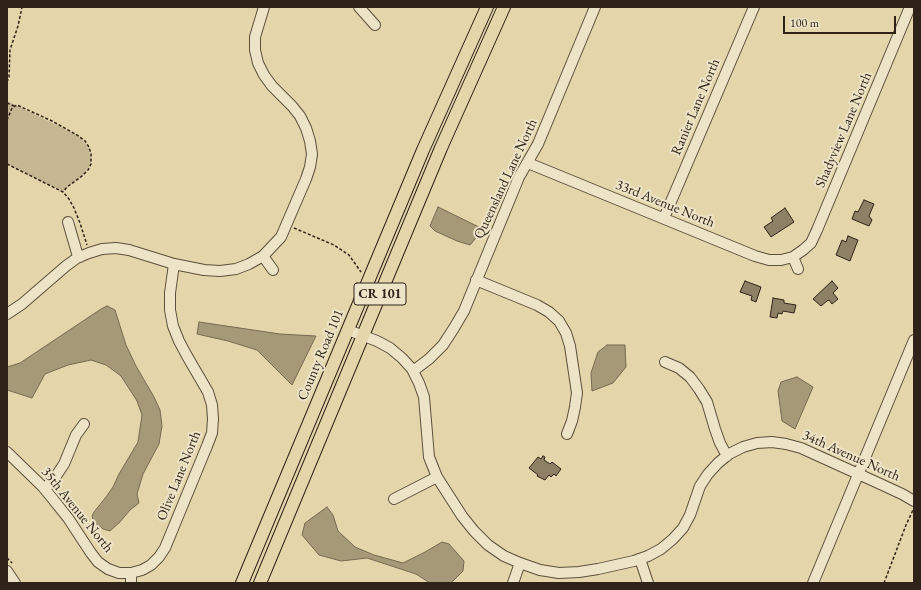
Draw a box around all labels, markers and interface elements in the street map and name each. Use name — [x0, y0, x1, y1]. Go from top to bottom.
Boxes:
scale bar — [785, 8, 898, 34]
text: 100 m — [790, 15, 819, 31]
street label: Ranier Lane North — [668, 56, 724, 158]
street label: Shadyview Lane North — [812, 70, 876, 190]
street label: Queensland Lane North — [471, 116, 541, 242]
street label: 33rd Avenue North — [613, 176, 717, 232]
road number: CR 101 — [354, 283, 406, 305]
street label: County Road 101 — [294, 307, 348, 403]
street label: 34th Avenue North — [800, 427, 902, 485]
street label: Olive Lane North — [153, 429, 205, 523]
street label: 35th Avenue North — [37, 464, 117, 556]

